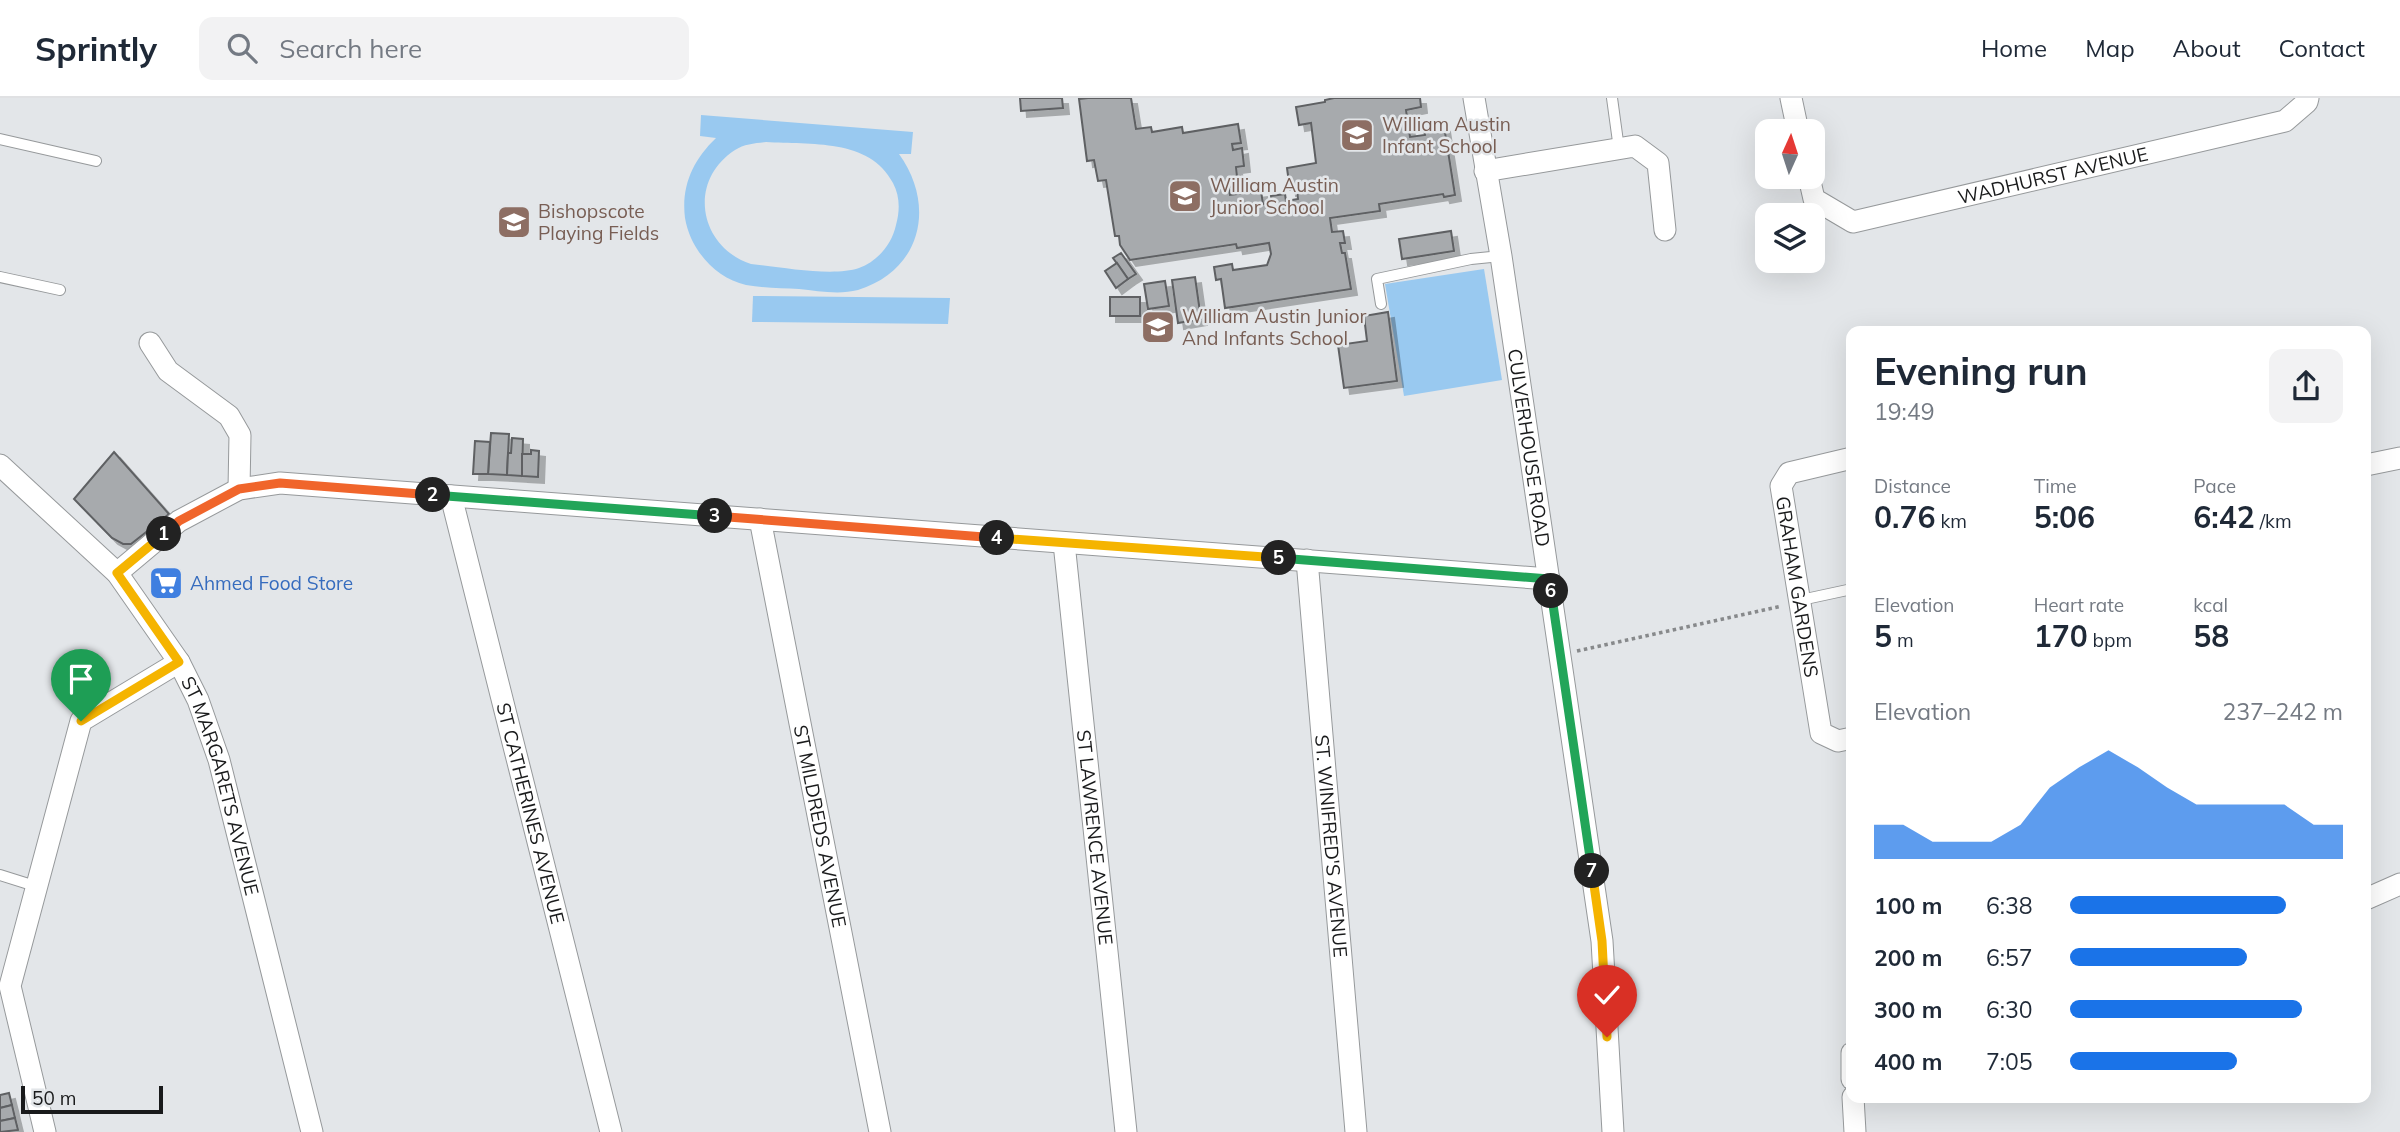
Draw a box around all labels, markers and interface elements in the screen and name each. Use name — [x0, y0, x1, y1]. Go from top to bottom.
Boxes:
search box — [199, 17, 689, 80]
text: Sprintly — [35, 28, 157, 69]
icon: search — [223, 29, 261, 67]
text: Search here — [279, 32, 422, 65]
text: Home — [1981, 33, 2047, 63]
text: Map — [2085, 33, 2135, 63]
text: About — [2173, 33, 2241, 63]
text: Contact — [2279, 33, 2365, 63]
place label: William Austin Infant School — [1382, 112, 1511, 158]
school or university icon: William Austin Infant School — [1338, 116, 1376, 154]
north arrow — [1755, 119, 1825, 189]
map controls — [1755, 119, 1825, 273]
street label: WADHURST AVENUE — [1955, 141, 2150, 209]
place label: William Austin Junior School — [1210, 173, 1339, 219]
school or university icon: William Austin Junior School — [1166, 177, 1204, 215]
place label: Bishopscote Playing Fields — [538, 199, 659, 245]
school or university icon: Bishopscote Playing Fields — [495, 203, 533, 241]
button: layers — [1755, 203, 1825, 273]
place label: William Austin Junior And Infants School — [1182, 304, 1366, 350]
school or university icon: William Austin Junior And Infants School — [1139, 308, 1177, 346]
street label: CULVERHOUSE ROAD — [1503, 347, 1556, 548]
text: Evening run — [1874, 347, 2088, 395]
button: share — [2269, 349, 2343, 423]
text: 19:49 — [1874, 397, 1934, 426]
text: Distance — [1874, 474, 1951, 498]
text: Time — [2034, 474, 2077, 498]
text: Pace — [2193, 474, 2236, 498]
pin: 2 — [416, 478, 450, 512]
text: 2 — [427, 482, 438, 506]
street label: GRAHAM GARDENS — [1771, 494, 1824, 679]
pin: 3 — [698, 498, 732, 534]
text: 0.76 — [1874, 498, 1935, 536]
text: 5:06 — [2034, 498, 2095, 536]
text: 6:42 — [2193, 498, 2255, 536]
text: 3 — [709, 503, 720, 527]
text: km — [1935, 509, 1967, 533]
text: /km — [2255, 509, 2292, 533]
pin: 1 — [146, 516, 182, 551]
pin: 4 — [979, 520, 1014, 556]
text: 1 — [158, 521, 169, 545]
text: 4 — [991, 525, 1002, 549]
pin: 5 — [1262, 540, 1296, 575]
text: 5 — [1273, 545, 1284, 569]
supermarket icon: Ahmed Food Store — [147, 564, 185, 602]
place label: Ahmed Food Store — [190, 571, 353, 595]
pin: 6 — [1534, 574, 1568, 608]
text: 6 — [1545, 578, 1556, 602]
text: Elevation — [1874, 593, 1954, 617]
text: Heart rate — [2034, 593, 2124, 617]
text: kcal — [2193, 593, 2228, 617]
text: 5 — [1874, 617, 1892, 655]
text: 170 — [2034, 617, 2088, 655]
text: 58 — [2193, 617, 2229, 655]
text: m — [1892, 628, 1914, 652]
text: bpm — [2088, 628, 2132, 652]
pin — [51, 649, 111, 721]
icon: arrive — [62, 660, 100, 698]
street label: ST MARGARETS AVENUE — [176, 672, 264, 898]
text: Elevation — [1874, 697, 1971, 726]
text: 237–242 m — [2222, 697, 2343, 726]
street label: ST CATHERINES AVENUE — [491, 700, 570, 926]
street label: ST MILDREDS AVENUE — [789, 723, 852, 929]
street label: ST LAWRENCE AVENUE — [1072, 728, 1118, 946]
street label: ST. WINIFRED'S AVENUE — [1310, 734, 1353, 958]
pin: 7 — [1574, 854, 1610, 888]
text: 7 — [1586, 858, 1597, 882]
text: 100 m — [1874, 891, 1942, 920]
text: 6:38 — [1986, 891, 2033, 920]
text: 200 m — [1874, 943, 1942, 972]
text: 6:57 — [1986, 943, 2033, 972]
pin — [1577, 965, 1637, 1037]
icon: check — [1588, 976, 1626, 1014]
text: 300 m — [1874, 995, 1942, 1024]
text: 6:30 — [1986, 995, 2033, 1024]
text: 400 m — [1874, 1047, 1942, 1076]
text: 7:05 — [1986, 1047, 2033, 1076]
scale bar — [21, 1083, 163, 1115]
text: 50 m — [32, 1086, 76, 1110]

